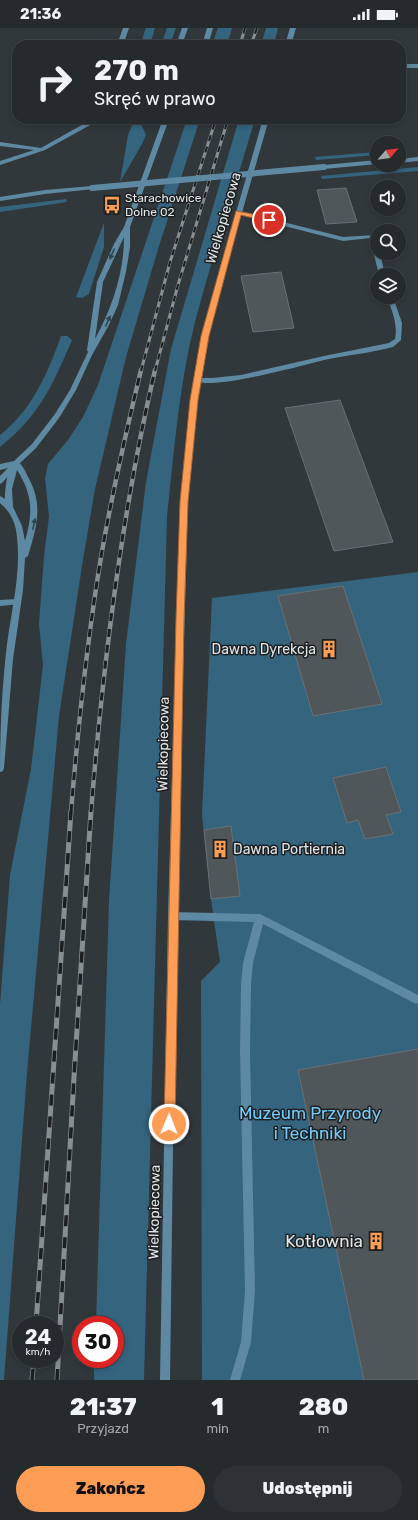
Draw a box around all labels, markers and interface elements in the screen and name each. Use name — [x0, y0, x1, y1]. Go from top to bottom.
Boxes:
text: 21:36 — [20, 5, 61, 23]
text: 270 m — [94, 54, 179, 87]
icon: right — [28, 56, 80, 108]
text: Skręć w prawo — [94, 88, 215, 110]
north arrow — [370, 136, 406, 172]
map controls — [370, 136, 406, 304]
street label: Wielkopiecowa — [202, 170, 245, 266]
button: sound — [370, 180, 406, 216]
place label: Starachowice Dolne 02 — [125, 191, 202, 219]
bus stop icon: Starachowice Dolne 02 — [102, 195, 122, 215]
pin — [252, 203, 286, 237]
icon: arrive — [258, 209, 280, 231]
button: search — [370, 224, 406, 260]
one-way arrow — [109, 248, 115, 259]
button: layers — [370, 268, 406, 304]
one-way arrow — [105, 315, 111, 326]
one-way arrow — [31, 518, 37, 530]
building icon: Dawna Dyrekcja — [319, 639, 339, 659]
place label: Dawna Dyrekcja — [211, 641, 316, 658]
street label: Wielkopiecowa — [154, 697, 173, 791]
building icon: Dawna Portiernia — [210, 839, 230, 859]
place label: Dawna Portiernia — [233, 841, 345, 858]
position arrow — [148, 1103, 190, 1145]
park label: Muzeum Przyrody i Techniki — [239, 1103, 381, 1143]
street label: Wielkopiecowa — [145, 1165, 164, 1259]
place label: Kotłownia — [285, 1231, 363, 1251]
building icon: Kotłownia — [366, 1231, 386, 1251]
speed limit sign: 30 — [72, 1316, 124, 1368]
text: 24 — [25, 1325, 51, 1349]
text: km/h — [26, 1346, 50, 1358]
text: 21:37 — [70, 1393, 137, 1421]
text: 1 — [211, 1393, 224, 1421]
text: 280 — [299, 1393, 348, 1421]
text: Przyjazd — [77, 1421, 129, 1436]
text: min — [206, 1421, 229, 1436]
text: m — [318, 1421, 329, 1436]
button: Zakończ — [16, 1466, 205, 1512]
button: Udostępnij — [213, 1466, 402, 1512]

